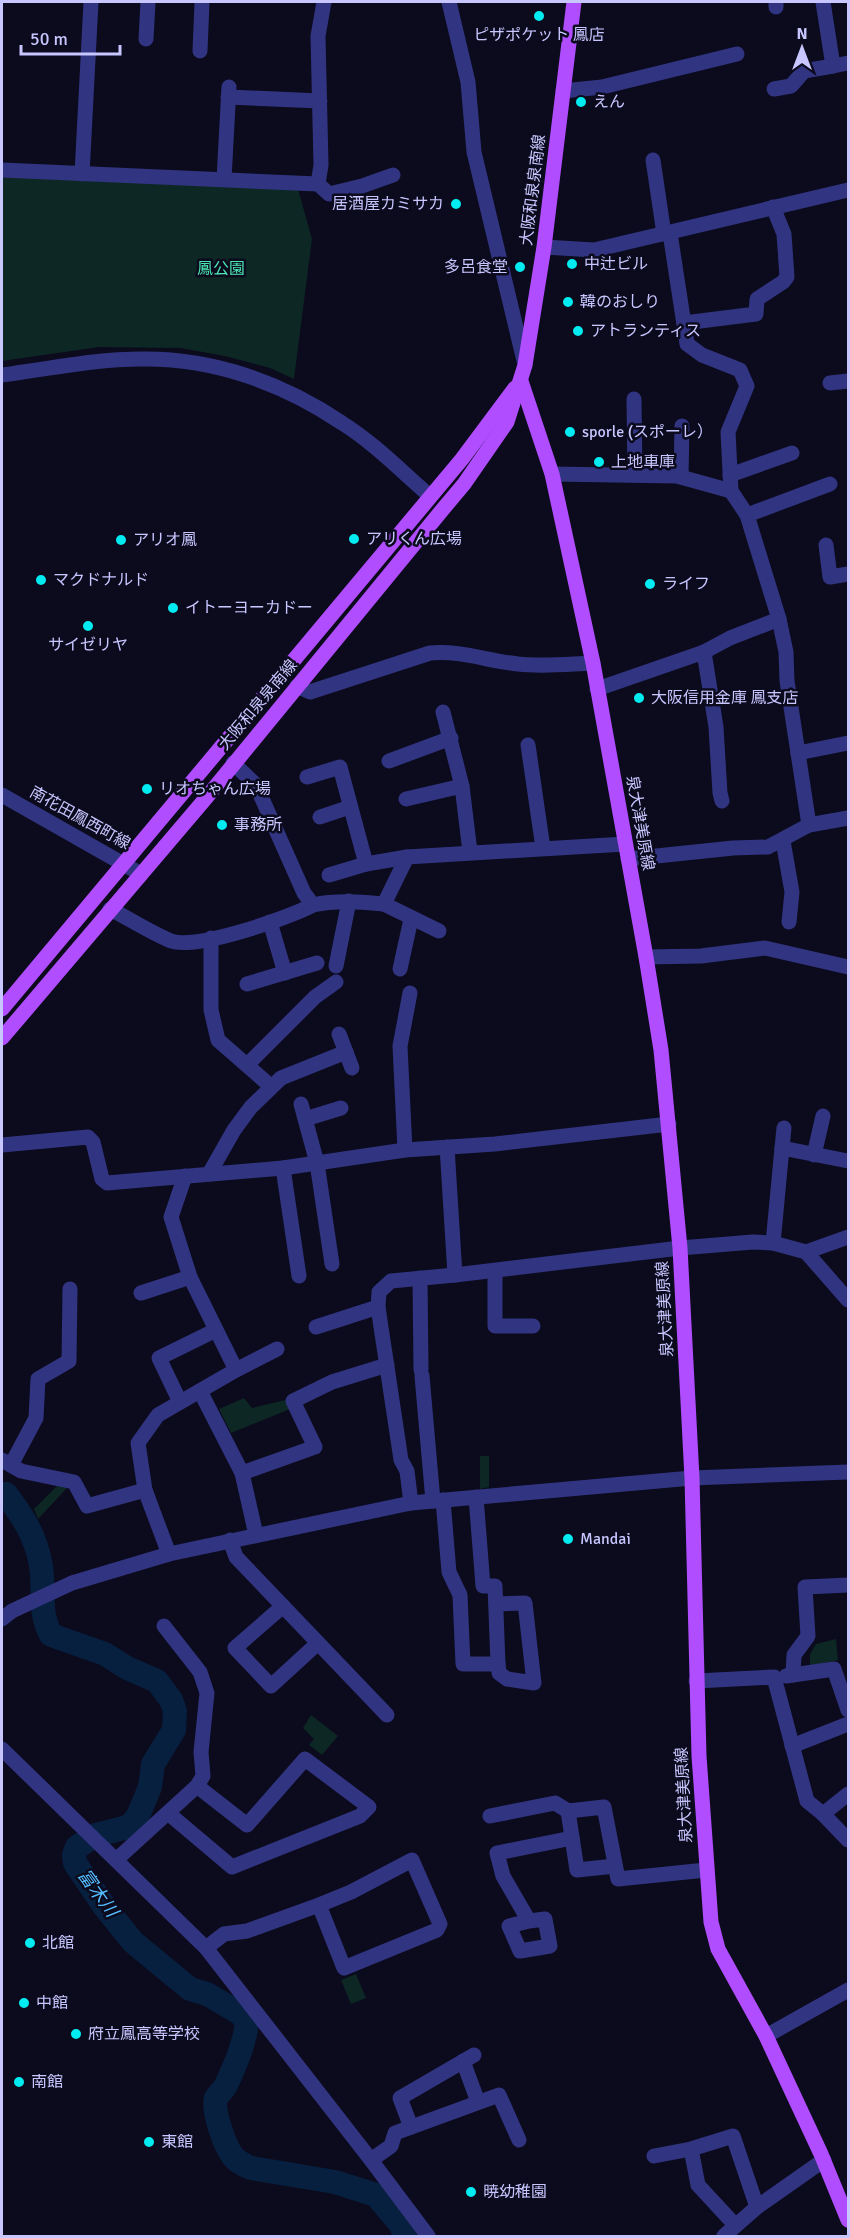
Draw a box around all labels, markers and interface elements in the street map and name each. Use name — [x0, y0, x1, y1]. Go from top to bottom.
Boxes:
marker: ピザポケット 鳳店 — [532, 9, 546, 23]
scale bar — [21, 18, 120, 56]
north arrow — [772, 18, 832, 78]
text: N — [796, 24, 808, 44]
place label: ピザポケット 鳳店 — [473, 25, 605, 45]
text: 50 m — [30, 28, 68, 50]
place label: えん — [593, 92, 625, 112]
marker: えん — [574, 95, 588, 109]
street label: 大阪和泉泉南線 — [516, 133, 550, 247]
place label: 居酒屋カミサカ — [332, 194, 444, 214]
marker: 居酒屋カミサカ — [449, 197, 463, 211]
place label: 中辻ビル — [584, 254, 648, 274]
place label: 多呂食堂 — [444, 257, 508, 277]
marker: 中辻ビル — [565, 257, 579, 271]
park label: 鳳公園 — [197, 259, 245, 279]
marker: 多呂食堂 — [513, 260, 527, 274]
place label: 韓のおしり — [580, 292, 660, 312]
marker: 韓のおしり — [561, 295, 575, 309]
place label: アトランティス — [590, 321, 701, 341]
marker: アトランティス — [571, 324, 585, 338]
place label: sporle (スポーレ） — [582, 422, 713, 442]
marker: sporle (スポーレ） — [563, 425, 577, 439]
place label: 上地車庫 — [611, 452, 675, 472]
marker: 上地車庫 — [592, 455, 606, 469]
place label: アリくん広場 — [366, 529, 462, 549]
place label: アリオ鳳 — [133, 530, 197, 550]
marker: アリくん広場 — [347, 532, 361, 546]
marker: アリオ鳳 — [114, 533, 128, 547]
place label: マクドナルド — [53, 570, 149, 590]
marker: マクドナルド — [34, 573, 48, 587]
place label: ライフ — [662, 574, 710, 594]
marker: ライフ — [643, 577, 657, 591]
place label: イトーヨーカドー — [185, 598, 313, 618]
marker: イトーヨーカドー — [166, 601, 180, 615]
marker: サイゼリヤ — [81, 619, 95, 633]
place label: サイゼリヤ — [48, 635, 128, 655]
street label: 大阪和泉泉南線 — [214, 656, 302, 754]
place label: 大阪信用金庫 鳳支店 — [651, 688, 799, 708]
marker: 大阪信用金庫 鳳支店 — [632, 691, 646, 705]
street label: 泉大津美原線 — [622, 774, 658, 872]
place label: リオちゃん広場 — [159, 779, 271, 799]
street label: 南花田鳳西町線 — [26, 782, 134, 854]
marker: リオちゃん広場 — [140, 782, 154, 796]
place label: 事務所 — [234, 815, 282, 835]
marker: 事務所 — [215, 818, 229, 832]
street label: 泉大津美原線 — [653, 1261, 677, 1357]
place label: Mandai — [580, 1529, 631, 1549]
marker: Mandai — [561, 1532, 575, 1546]
street label: 泉大津美原線 — [672, 1747, 696, 1843]
water label: 富木川 — [73, 1865, 124, 1923]
place label: 北館 — [42, 1933, 74, 1953]
marker: 北館 — [23, 1936, 37, 1950]
place label: 中館 — [36, 1993, 68, 2013]
marker: 中館 — [17, 1996, 31, 2010]
place label: 府立鳳高等学校 — [88, 2024, 200, 2044]
marker: 府立鳳高等学校 — [69, 2027, 83, 2041]
place label: 南館 — [31, 2072, 63, 2092]
marker: 南館 — [12, 2075, 26, 2089]
place label: 東館 — [161, 2132, 193, 2152]
marker: 東館 — [142, 2135, 156, 2149]
place label: 暁幼稚園 — [483, 2182, 547, 2202]
marker: 暁幼稚園 — [464, 2185, 478, 2199]

